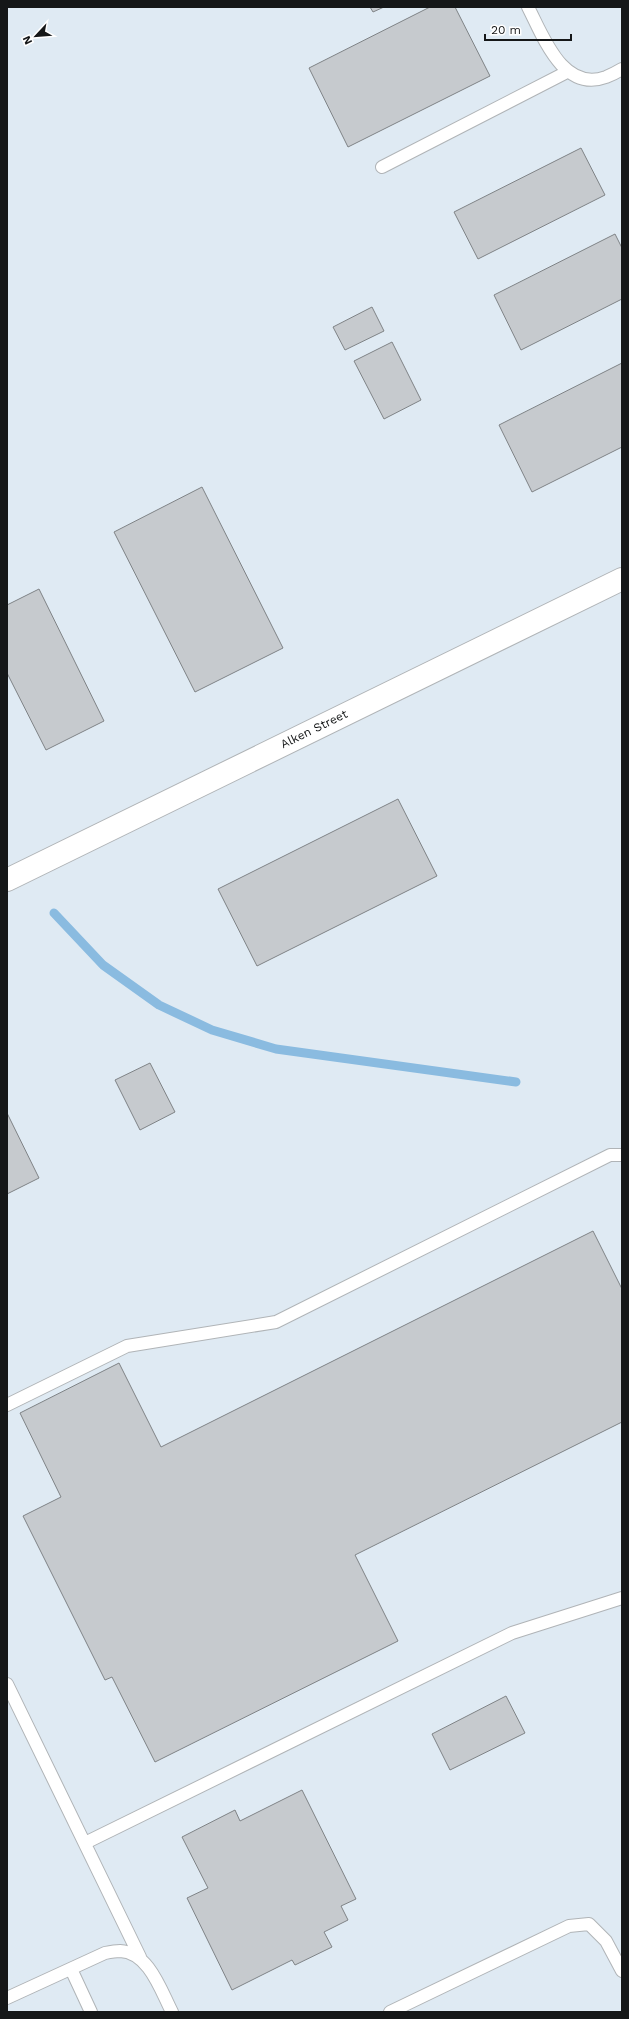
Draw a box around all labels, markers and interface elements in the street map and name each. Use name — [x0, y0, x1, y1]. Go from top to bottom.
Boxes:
north arrow — [16, 16, 56, 56]
scale bar — [485, 16, 571, 42]
text: 20 m — [491, 23, 521, 37]
text: N — [20, 34, 35, 47]
street label: Alken Street — [278, 707, 350, 751]

